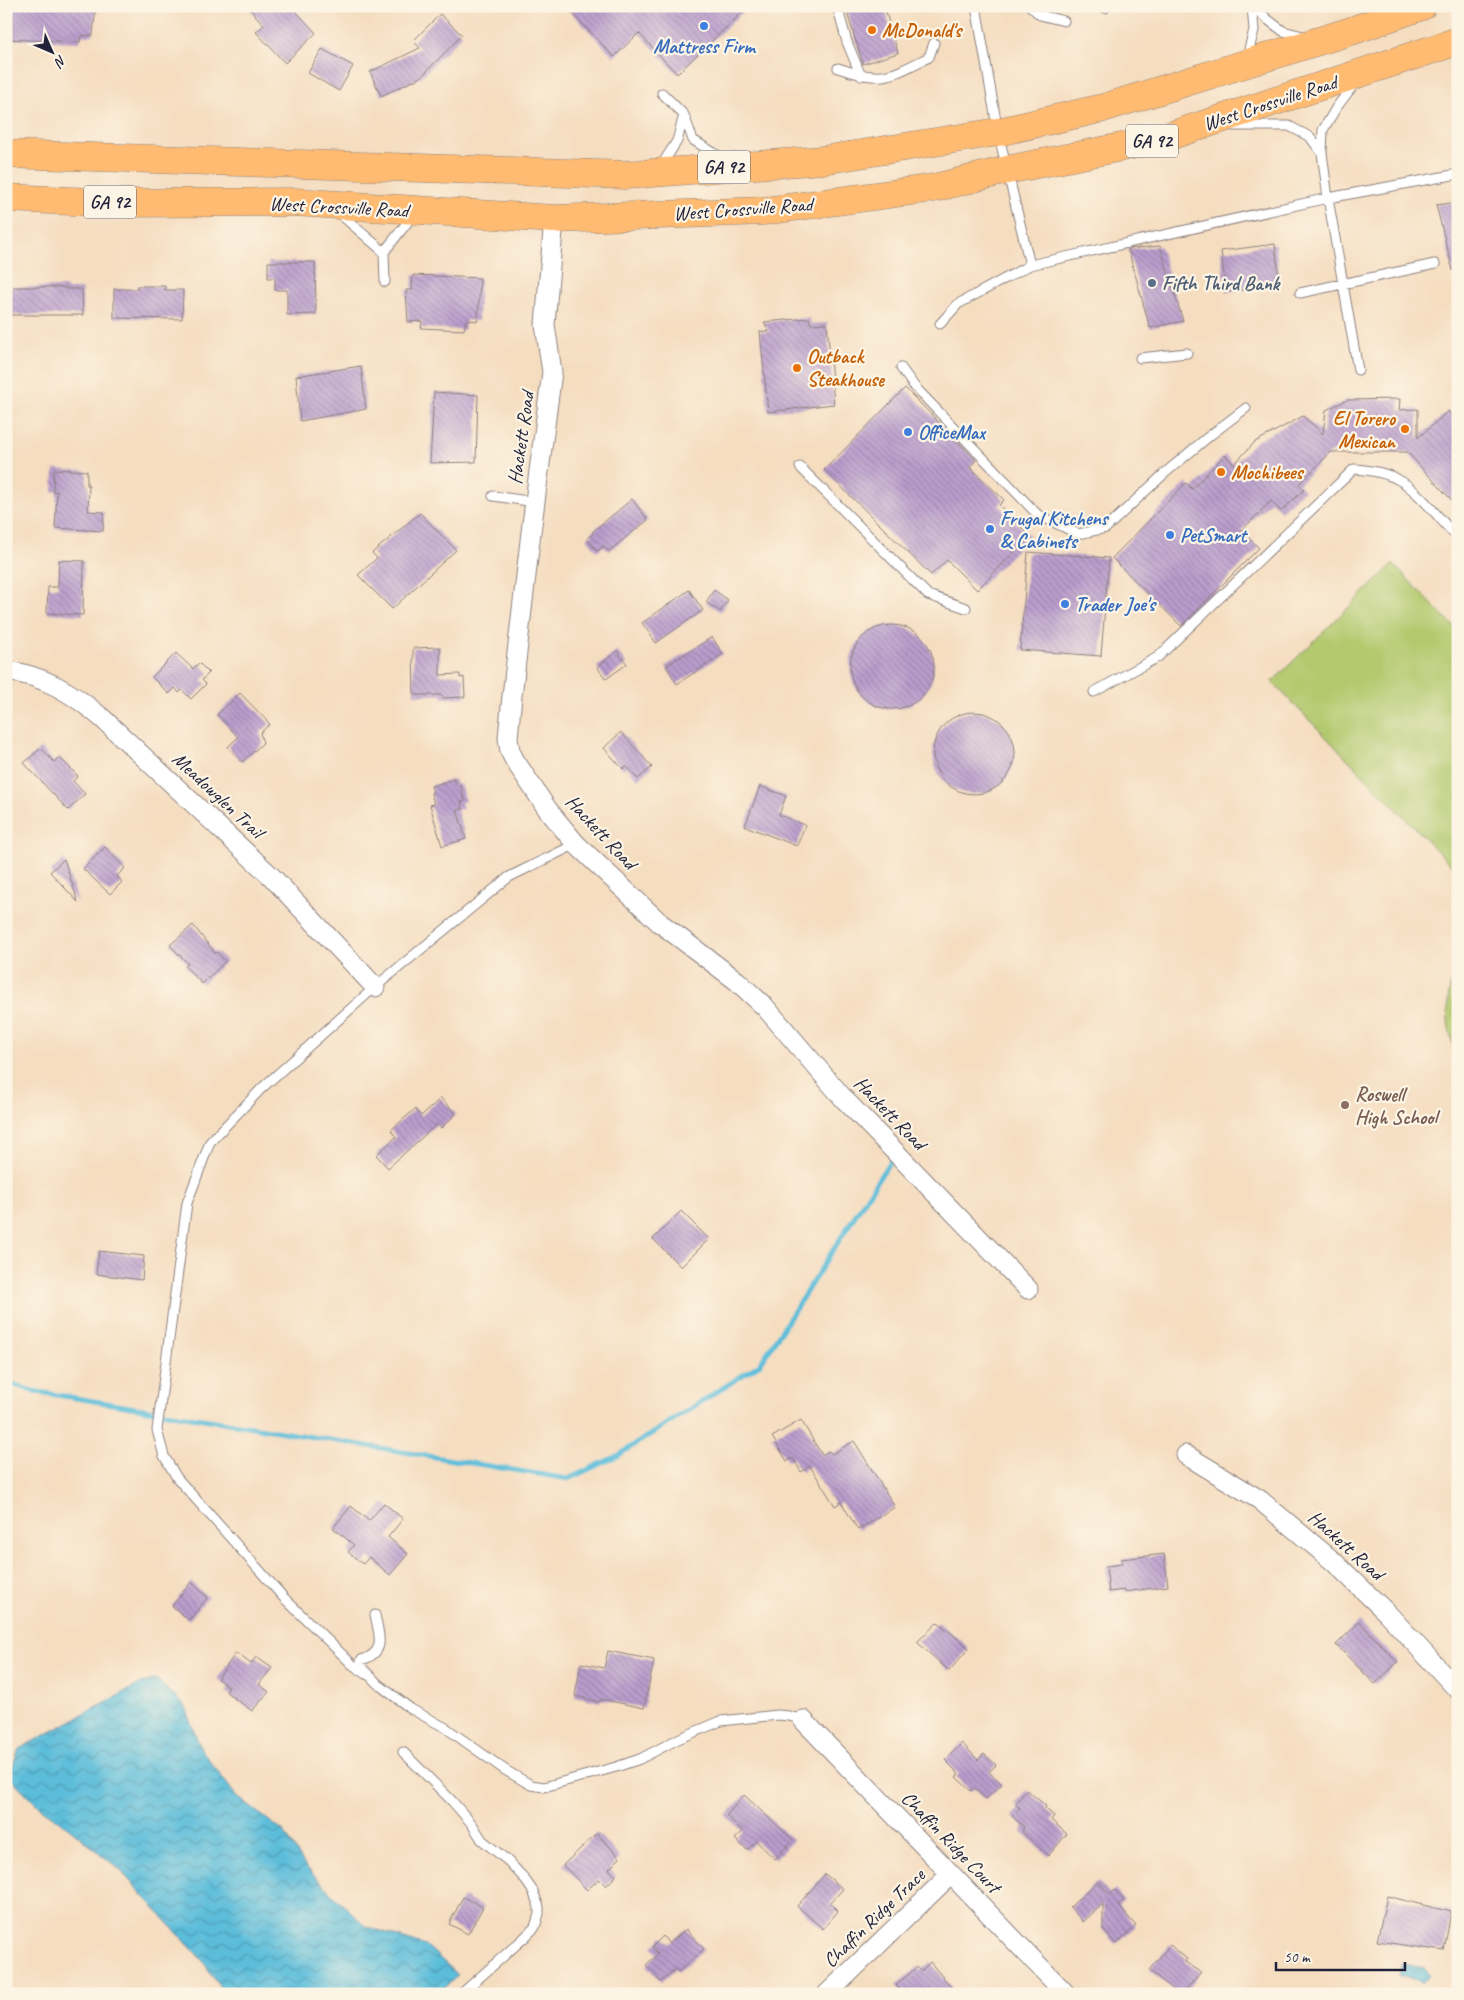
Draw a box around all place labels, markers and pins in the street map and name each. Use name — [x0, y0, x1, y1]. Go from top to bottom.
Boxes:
place label: McDonald's — [882, 18, 963, 43]
marker: Mattress Firm — [698, 20, 710, 32]
marker: McDonald's — [866, 24, 878, 36]
place label: Mattress Firm — [653, 34, 756, 59]
place label: Fifth Third Bank — [1162, 271, 1281, 296]
marker: Fifth Third Bank — [1146, 277, 1158, 289]
place label: Outback Steakhouse — [807, 344, 885, 392]
marker: Outback Steakhouse — [791, 362, 803, 374]
place label: El Torero Mexican — [1333, 406, 1397, 454]
place label: OfficeMax — [918, 420, 987, 445]
marker: El Torero Mexican — [1399, 423, 1411, 435]
marker: OfficeMax — [902, 426, 914, 438]
place label: Mochibees — [1231, 460, 1305, 485]
marker: Mochibees — [1215, 466, 1227, 478]
place label: Frugal Kitchens & Cabinets — [1000, 506, 1110, 554]
marker: Frugal Kitchens & Cabinets — [984, 523, 996, 535]
place label: PetSmart — [1180, 523, 1249, 548]
marker: PetSmart — [1164, 529, 1176, 541]
place label: Trader Joe's — [1075, 592, 1157, 617]
marker: Trader Joe's — [1059, 598, 1071, 610]
place label: Roswell High School — [1355, 1082, 1440, 1130]
marker: Roswell High School — [1339, 1099, 1351, 1111]

